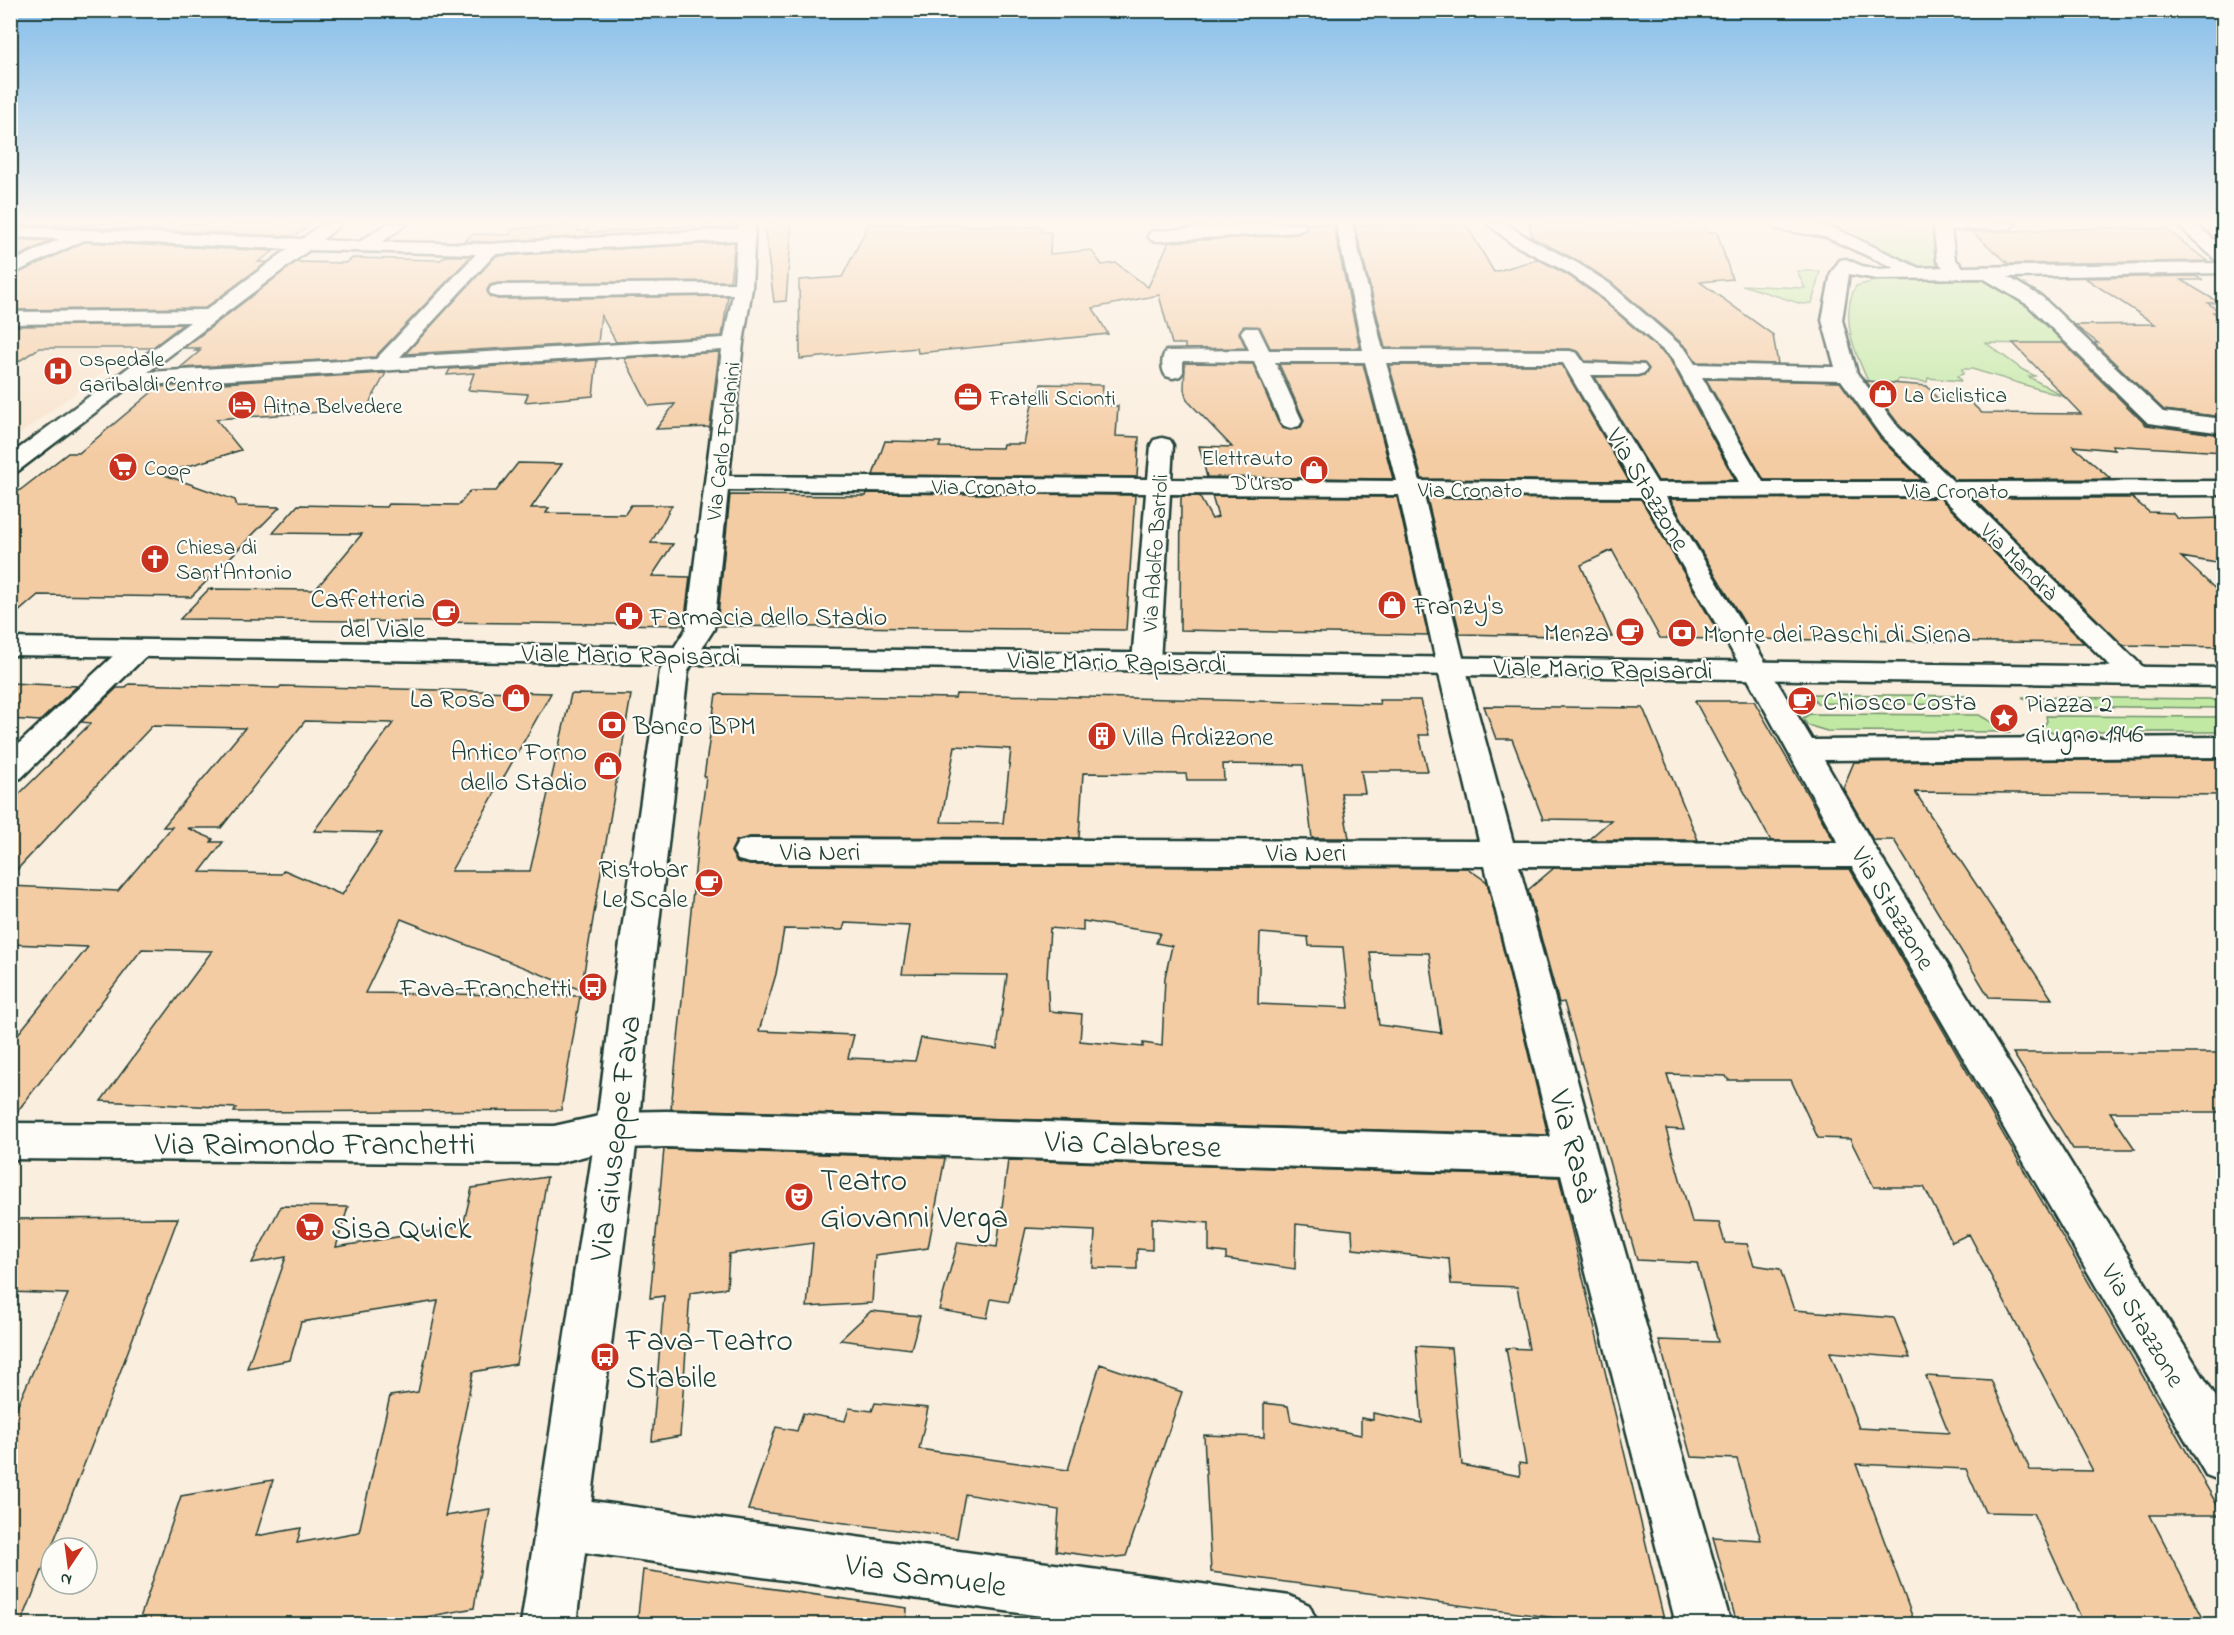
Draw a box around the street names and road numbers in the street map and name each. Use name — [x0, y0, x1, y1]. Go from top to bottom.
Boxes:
street label: Via Carlo Forlanini — [699, 360, 751, 524]
street label: Via Stazzone — [1594, 421, 1698, 560]
street label: Via Cronato — [931, 473, 1036, 505]
street label: Via Adolfo Bartoli — [1135, 473, 1178, 634]
street label: Via Cronato — [1417, 476, 1522, 508]
street label: Via Cronato — [1903, 477, 2008, 509]
street label: Via Mandrà — [1971, 516, 2064, 610]
street label: Viale Mario Rapisardi — [520, 636, 741, 678]
street label: Viale Mario Rapisardi — [1006, 643, 1227, 685]
street label: Viale Mario Rapisardi — [1492, 650, 1713, 692]
street label: Via Neri — [779, 835, 860, 873]
street label: Via Neri — [1265, 836, 1346, 874]
street label: Via Stazzone — [1839, 840, 1943, 979]
street label: Via Giuseppe Fava — [579, 1013, 656, 1265]
street label: Via Rasà — [1534, 1084, 1609, 1209]
street label: Via Calabrese — [1043, 1120, 1223, 1173]
street label: Via Raimondo Franchetti — [154, 1123, 475, 1170]
street label: Via Stazzone — [2089, 1257, 2193, 1396]
street label: Via Samuele — [841, 1543, 1010, 1612]

